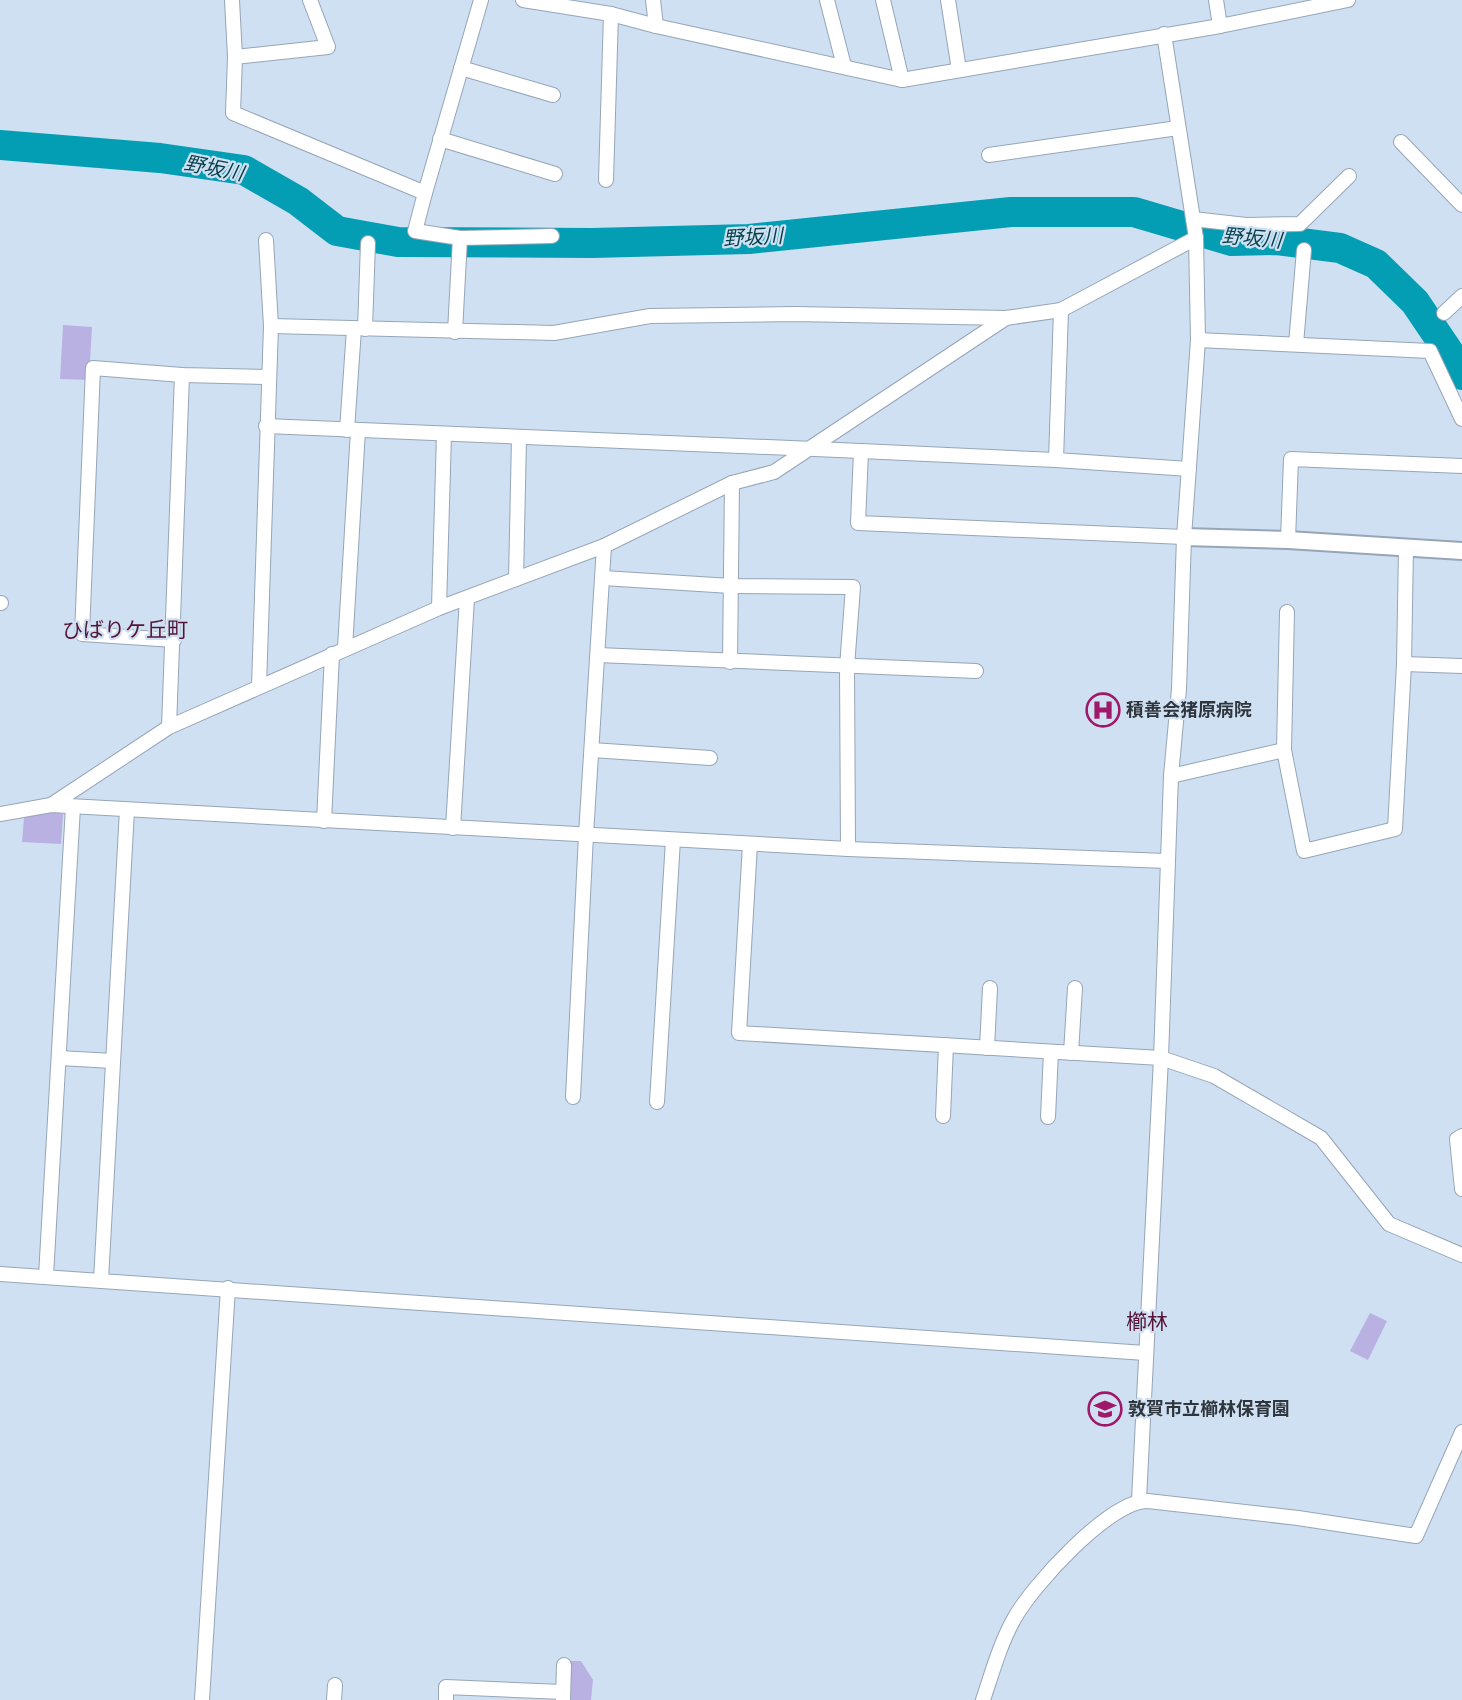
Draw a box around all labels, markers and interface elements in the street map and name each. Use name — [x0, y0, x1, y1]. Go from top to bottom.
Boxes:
water label: 野坂川 — [182, 151, 248, 185]
water label: 野坂川 — [722, 224, 786, 250]
water label: 野坂川 — [1221, 224, 1285, 252]
district label: ひばりケ丘町 — [62, 618, 188, 641]
hospital icon: 積善会猪原病院 — [1085, 692, 1121, 728]
place label: 積善会猪原病院 — [1126, 700, 1252, 720]
district label: 櫛林 — [1126, 1310, 1168, 1333]
school or university icon: 敦賀市立櫛林保育園 — [1087, 1391, 1123, 1427]
place label: 敦賀市立櫛林保育園 — [1128, 1399, 1290, 1419]

